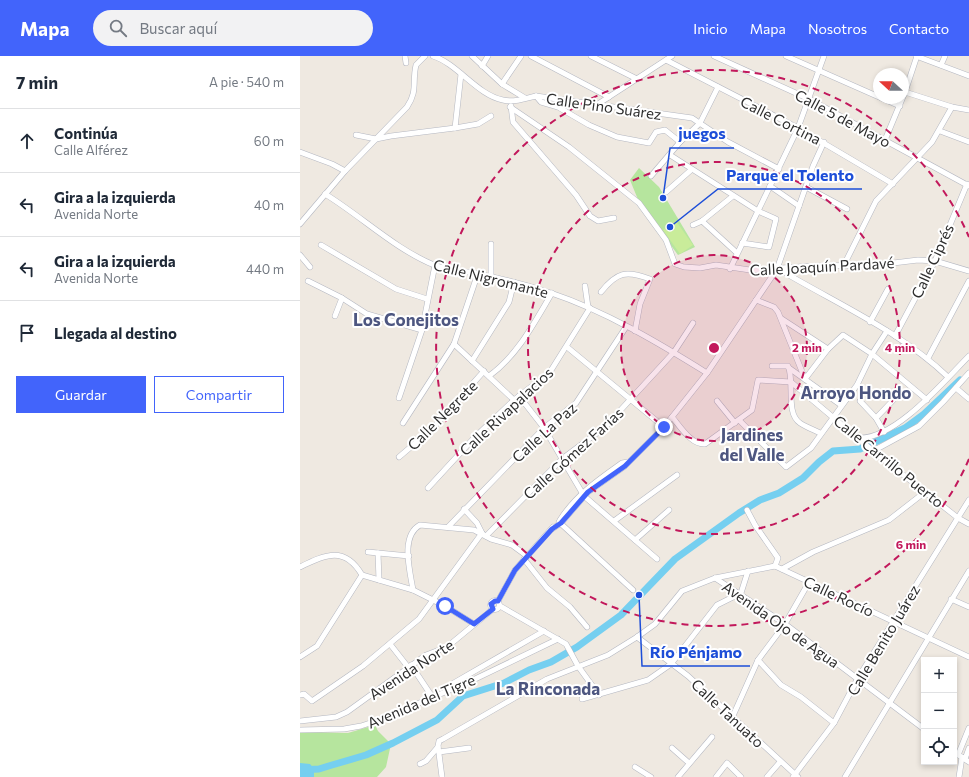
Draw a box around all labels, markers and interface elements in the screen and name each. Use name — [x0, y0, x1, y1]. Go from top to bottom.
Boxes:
search box — [93, 10, 373, 46]
text: Mapa — [20, 17, 69, 40]
icon: search — [107, 17, 129, 39]
text: Buscar aquí — [139, 19, 217, 37]
text: Inicio — [693, 20, 728, 37]
text: Mapa — [750, 20, 786, 37]
text: Nosotros — [808, 20, 867, 37]
text: Contacto — [889, 20, 949, 37]
north arrow — [873, 68, 909, 104]
text: 7 min — [16, 72, 58, 93]
text: A pie · 540 m — [209, 74, 284, 90]
street label: Calle 5 de Mayo — [792, 85, 894, 151]
street label: Calle Pino Suárez — [545, 89, 663, 123]
street label: Calle Cortina — [738, 92, 824, 148]
callout: juegos — [670, 120, 734, 148]
text: juegos — [677, 123, 726, 142]
text: Continúa — [54, 124, 118, 142]
icon: ahead — [16, 130, 38, 152]
text: 60 m — [254, 133, 284, 149]
text: Calle Alférez — [54, 142, 128, 158]
callout: Parque el Tolento — [718, 161, 862, 189]
text: Parque el Tolento — [726, 165, 854, 184]
text: Gira a la izquierda — [54, 188, 176, 206]
icon: left — [16, 194, 38, 216]
text: 40 m — [254, 197, 284, 213]
text: Avenida Norte — [54, 206, 138, 222]
street label: Calle Ciprés — [907, 221, 957, 301]
text: Gira a la izquierda — [54, 252, 176, 270]
street label: Calle Joaquín Pardavé — [749, 253, 895, 279]
street label: Calle Nigromante — [432, 255, 551, 301]
icon: left — [16, 258, 38, 280]
text: 440 m — [246, 261, 284, 277]
text: Avenida Norte — [54, 270, 138, 286]
district label: Los Conejitos — [353, 309, 459, 330]
icon: arrive — [16, 322, 38, 344]
text: Llegada al destino — [54, 324, 177, 342]
text: 2 min — [792, 340, 822, 354]
text: 4 min — [885, 340, 915, 354]
centre of rings — [707, 341, 721, 355]
street label: Calle Rivapalacios — [456, 363, 557, 459]
button: Guardar — [16, 376, 146, 413]
button: Compartir — [154, 376, 284, 413]
street label: Calle Negrete — [403, 376, 481, 454]
district label: Arroyo Hondo — [800, 382, 912, 403]
street label: Calle La Paz — [508, 398, 580, 466]
street label: Calle Gómez Farías — [519, 403, 627, 503]
street label: Calle Carrillo Puerto — [830, 411, 948, 511]
route end — [655, 418, 673, 436]
district label: Jardines del Valle — [719, 424, 785, 465]
text: 6 min — [896, 537, 926, 551]
street label: Calle Rocío — [801, 572, 877, 620]
street label: Avenida Ojo de Agua — [719, 577, 843, 671]
street label: Calle Benito Juárez — [843, 581, 923, 699]
route start — [436, 597, 454, 615]
street label: Avenida Norte — [365, 635, 457, 703]
callout: Río Pénjamo — [642, 638, 750, 666]
text: Río Pénjamo — [650, 642, 743, 661]
map controls — [921, 657, 957, 765]
button: + — [921, 657, 957, 693]
street label: Avenida del Tigre — [364, 670, 478, 732]
street label: Calle Tanuato — [688, 675, 768, 751]
district label: La Rinconada — [496, 678, 600, 699]
button: − — [921, 693, 957, 729]
button: locate — [921, 729, 957, 765]

